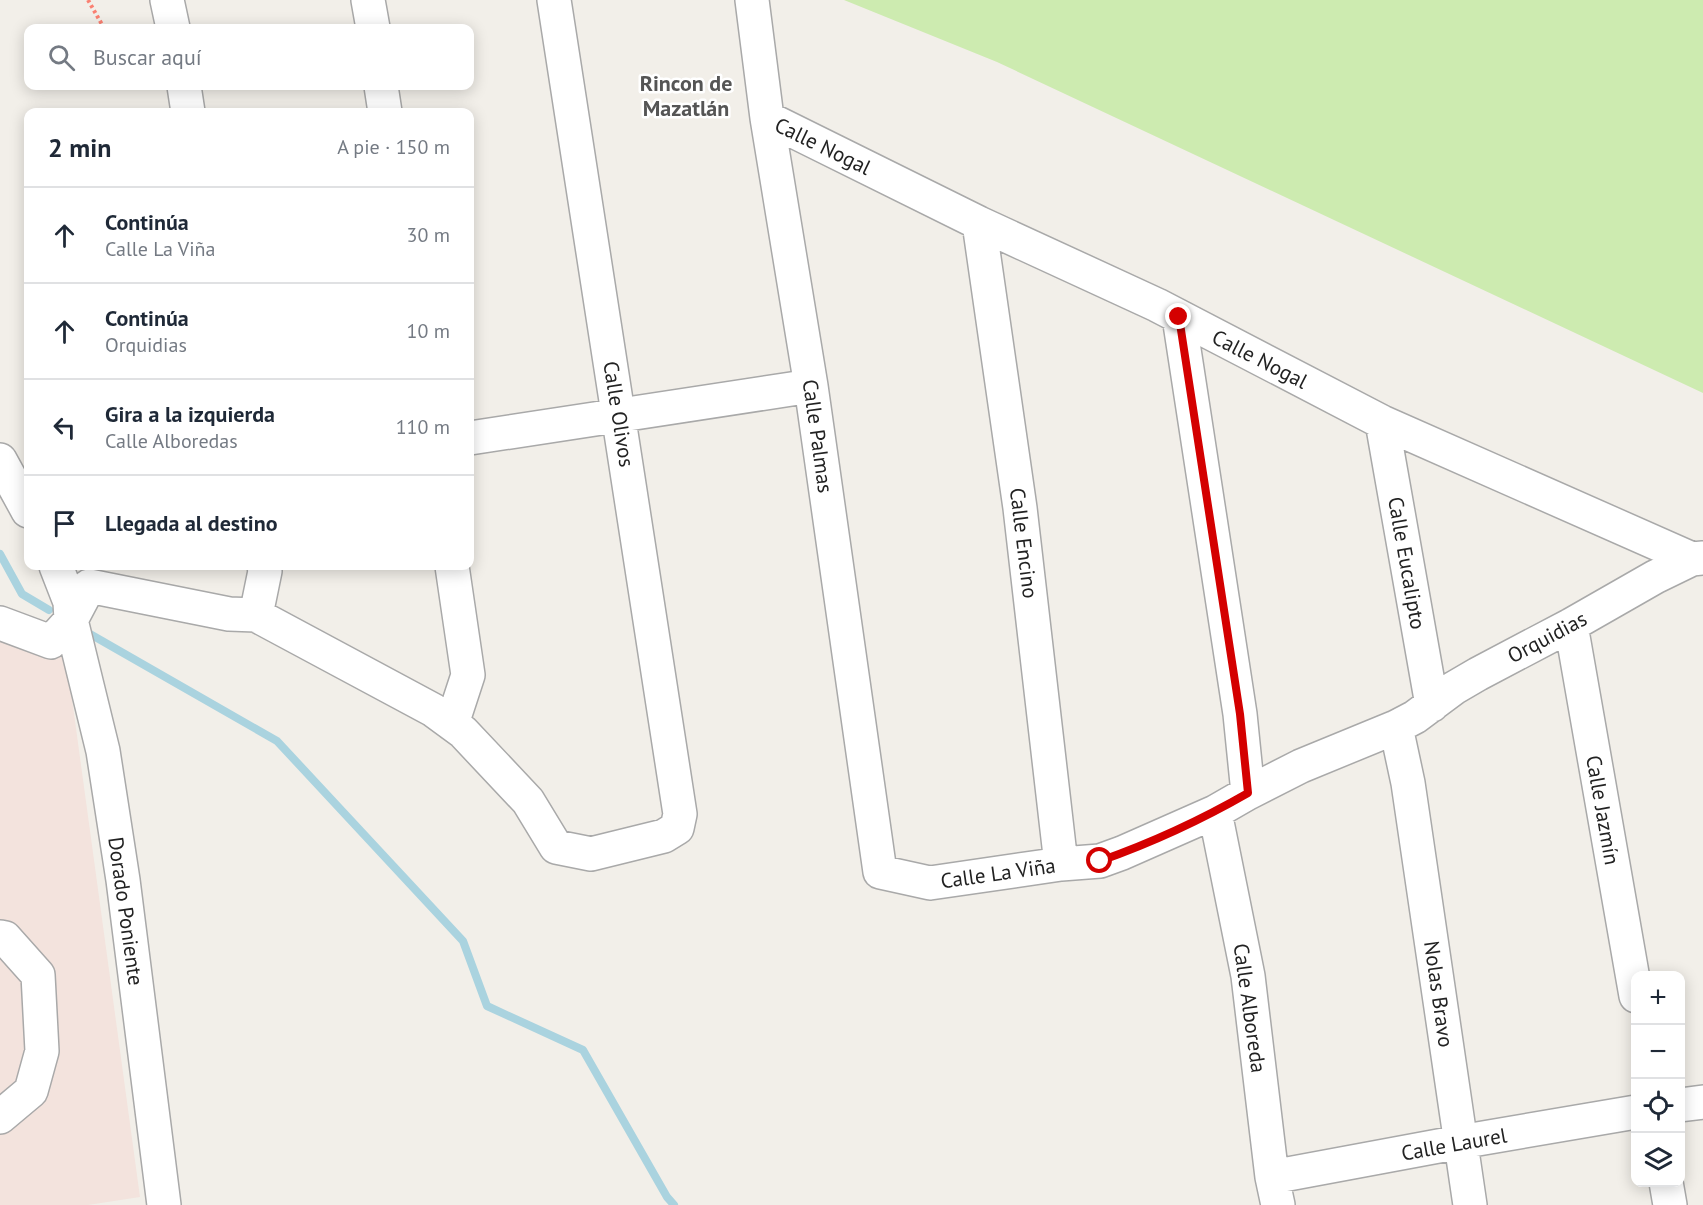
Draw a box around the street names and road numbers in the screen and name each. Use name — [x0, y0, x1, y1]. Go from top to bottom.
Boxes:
street label: Calle Nogal — [770, 111, 876, 181]
street label: Calle Nogal — [1208, 323, 1312, 395]
street label: Calle Olivos — [597, 359, 641, 469]
street label: Calle Palmas — [797, 377, 839, 495]
street label: Calle Encino — [1004, 486, 1044, 600]
street label: Calle Eucalipto — [1382, 495, 1432, 631]
street label: Orquidias — [1503, 605, 1591, 669]
street label: Calle Jazmín — [1580, 753, 1626, 867]
street label: Dorado Poniente — [102, 835, 150, 987]
street label: Calle La Viña — [939, 852, 1057, 894]
street label: Nolas Bravo — [1418, 939, 1460, 1049]
street label: Calle Alboreda — [1228, 942, 1272, 1074]
street label: Calle Laurel — [1399, 1121, 1509, 1167]

